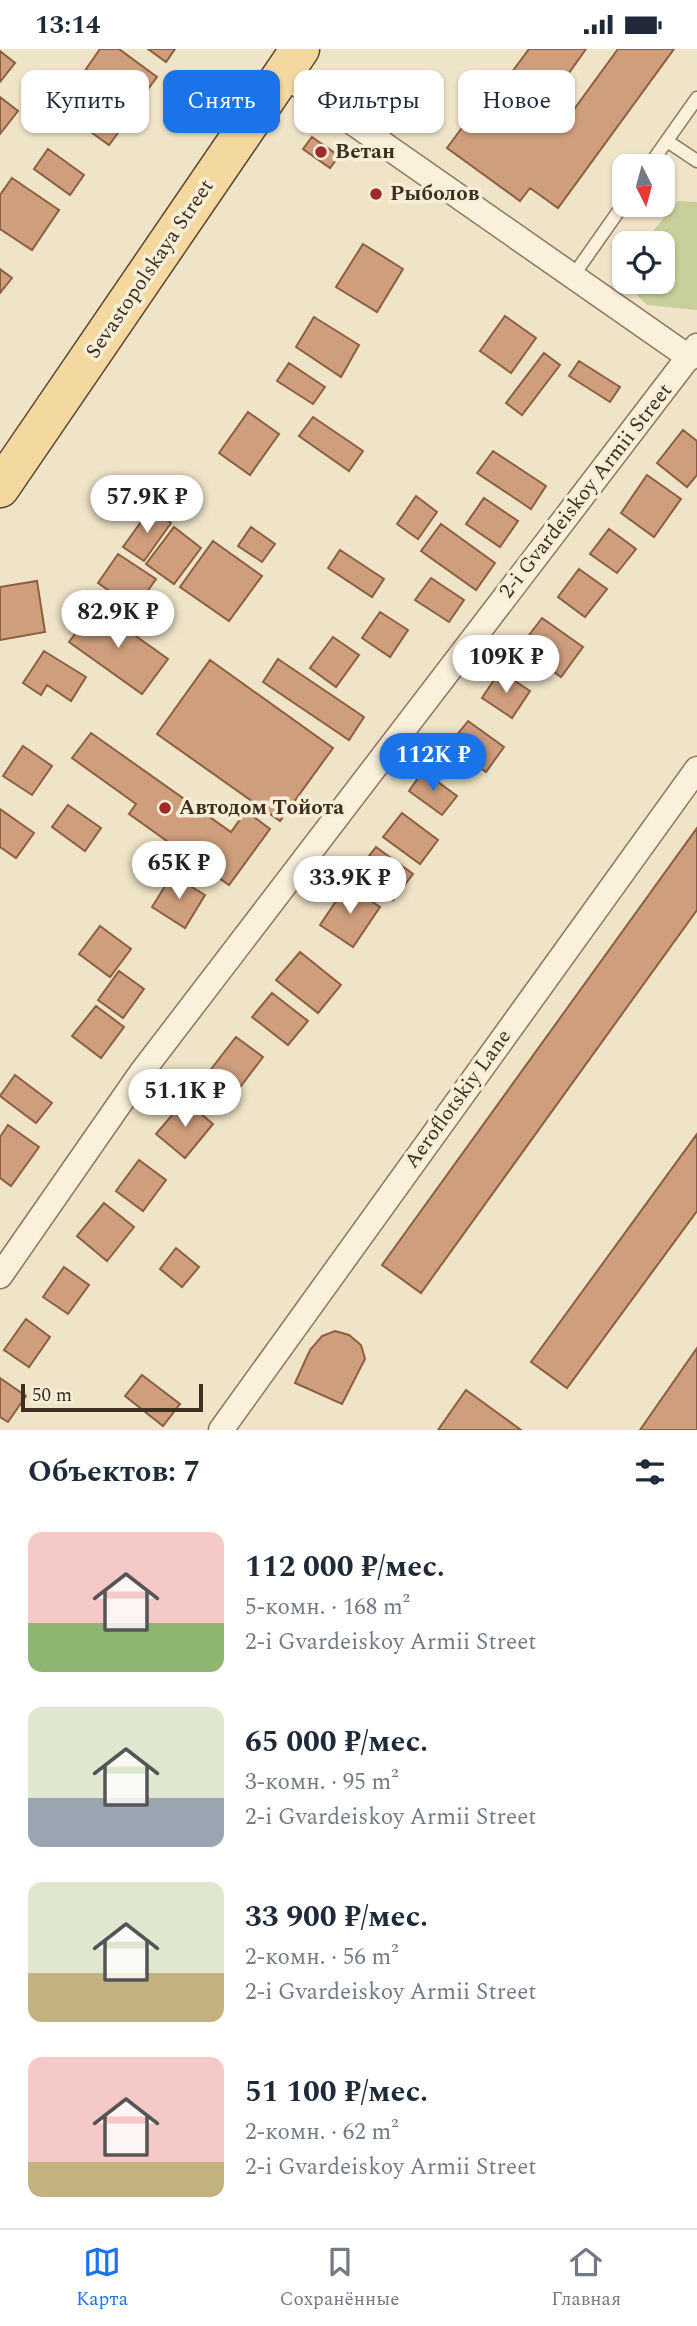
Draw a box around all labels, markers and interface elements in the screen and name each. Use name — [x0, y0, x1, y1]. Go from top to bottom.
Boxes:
text: 13:14 — [35, 5, 100, 45]
chip: Купить — [21, 70, 149, 133]
chip: Снять — [163, 70, 280, 133]
chip: Фильтры — [294, 70, 444, 133]
chip: Новое — [458, 70, 575, 133]
place label: Ветан — [335, 136, 395, 168]
marker: Ветан — [313, 144, 329, 160]
north arrow — [612, 154, 676, 217]
map controls — [612, 154, 675, 294]
street label: Sevastopolskaya Street — [78, 173, 222, 365]
place label: Рыболов — [390, 178, 480, 210]
marker: Рыболов — [368, 186, 384, 202]
button: locate — [612, 231, 675, 294]
street label: 2-i Gvardeiskoy Armii Street — [491, 376, 681, 606]
pin: 57.9K ₽ — [82, 475, 212, 535]
text: 57.9K ₽ — [106, 480, 188, 515]
pin: 82.9K ₽ — [53, 591, 183, 650]
text: 82.9K ₽ — [77, 595, 159, 630]
pin: 109K ₽ — [449, 635, 563, 695]
text: 109K ₽ — [468, 640, 544, 675]
pin: 112K ₽ — [376, 733, 490, 793]
text: 112K ₽ — [395, 738, 471, 773]
place label: Автодом Тойота — [179, 792, 344, 824]
marker: Автодом Тойота — [157, 800, 173, 816]
pin: 65K ₽ — [130, 841, 228, 901]
text: 65K ₽ — [148, 846, 210, 881]
pin: 33.9K ₽ — [285, 857, 415, 916]
text: 33.9K ₽ — [309, 861, 391, 896]
street label: Aeroflotskiy Lane — [396, 1023, 520, 1175]
pin: 51.1K ₽ — [120, 1069, 250, 1129]
text: 51.1K ₽ — [144, 1074, 226, 1109]
scale bar — [21, 1381, 203, 1413]
text: 50 m — [32, 1381, 72, 1410]
text: Объектов: 7 — [28, 1449, 200, 1495]
icon: filters — [631, 1453, 669, 1491]
text: 112 000 ₽/мес. — [245, 1544, 445, 1590]
icon: home — [84, 1560, 168, 1644]
text: 5-комн. · 168 m² — [245, 1590, 410, 1625]
text: 2-i Gvardeiskoy Armii Street — [245, 1625, 536, 1660]
text: 65 000 ₽/мес. — [245, 1719, 428, 1765]
icon: home — [84, 1735, 168, 1819]
text: 3-комн. · 95 m² — [245, 1765, 399, 1800]
text: 2-i Gvardeiskoy Armii Street — [245, 1800, 536, 1835]
text: 33 900 ₽/мес. — [245, 1894, 428, 1940]
icon: home — [84, 1910, 168, 1994]
text: 2-комн. · 56 m² — [245, 1940, 399, 1975]
text: 2-i Gvardeiskoy Armii Street — [245, 1975, 536, 2010]
text: 51 100 ₽/мес. — [245, 2069, 428, 2115]
icon: home — [84, 2085, 168, 2169]
text: 2-комн. · 62 m² — [245, 2115, 399, 2150]
text: 2-i Gvardeiskoy Armii Street — [245, 2150, 536, 2185]
tab: Карта — [76, 2243, 128, 2314]
tab: Сохранённые — [280, 2243, 399, 2314]
tab: Главная — [551, 2243, 621, 2314]

